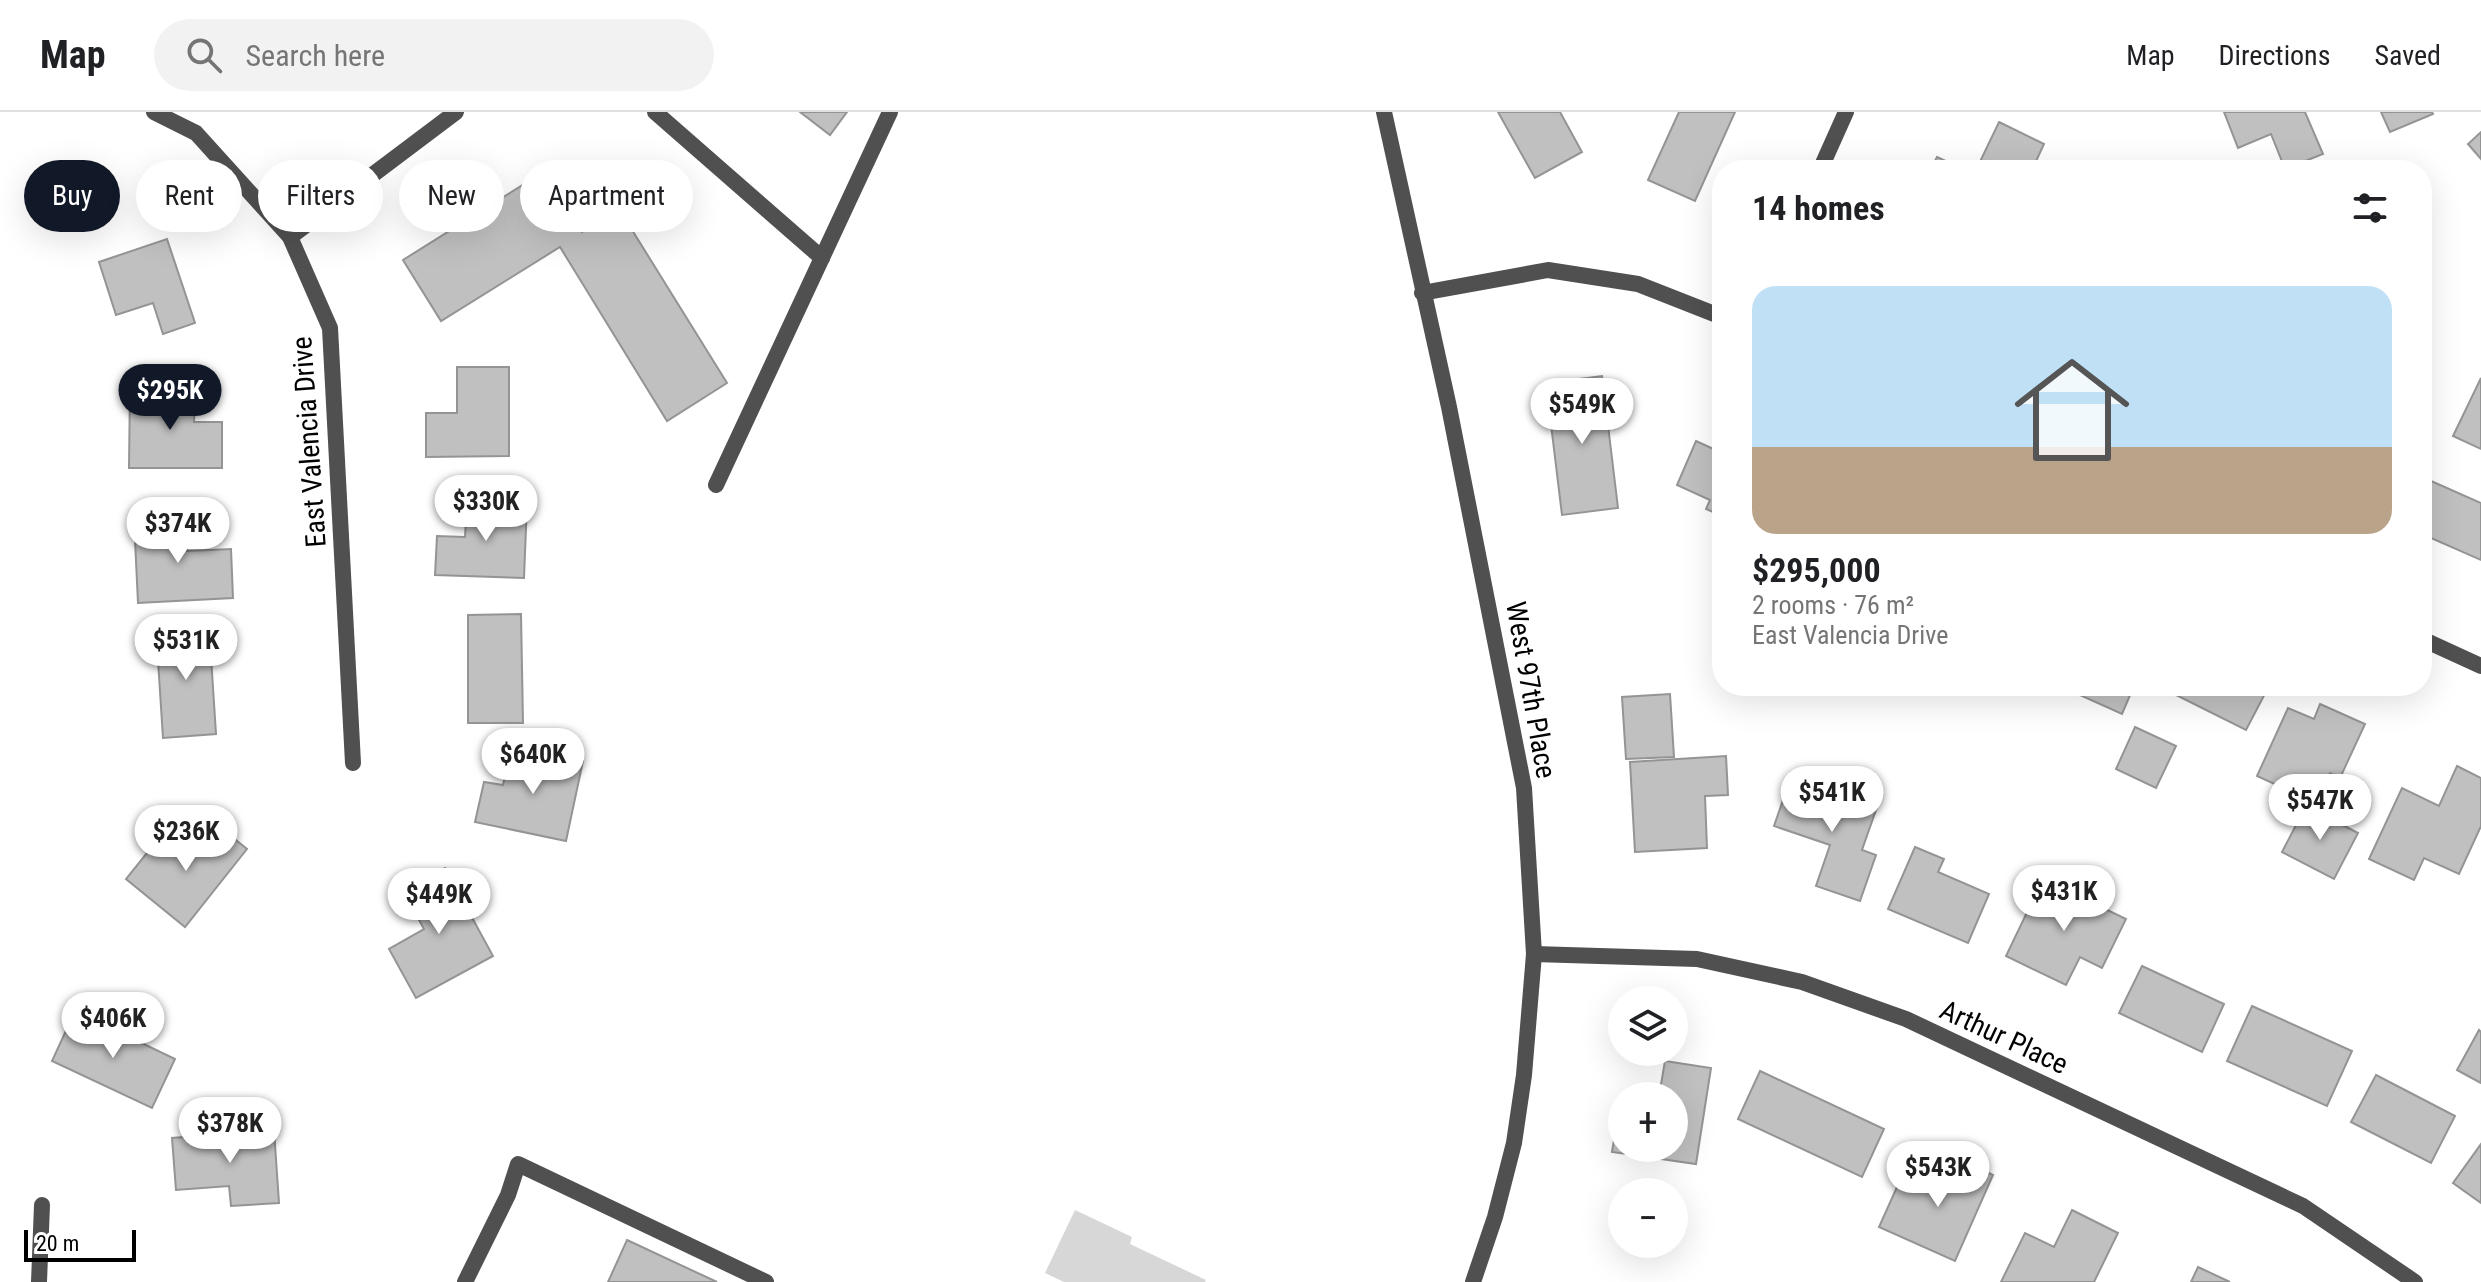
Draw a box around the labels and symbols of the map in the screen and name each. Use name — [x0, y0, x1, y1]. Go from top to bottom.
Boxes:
street label: East Valencia Drive — [285, 335, 333, 549]
pin: $295K — [114, 364, 226, 432]
pin: $549K — [1526, 378, 1638, 446]
pin: $330K — [430, 475, 542, 543]
pin: $374K — [122, 497, 234, 565]
street label: West 97th Place — [1499, 599, 1563, 781]
pin: $531K — [130, 614, 242, 682]
pin: $640K — [477, 728, 589, 796]
pin: $541K — [1776, 766, 1888, 834]
pin: $547K — [2264, 774, 2376, 842]
pin: $236K — [130, 805, 242, 873]
pin: $431K — [2008, 865, 2120, 933]
pin: $449K — [383, 868, 495, 936]
pin: $406K — [57, 992, 169, 1060]
street label: Arthur Place — [1935, 993, 2073, 1081]
pin: $378K — [174, 1097, 286, 1165]
pin: $543K — [1882, 1141, 1994, 1209]
scale bar — [24, 1226, 136, 1262]

